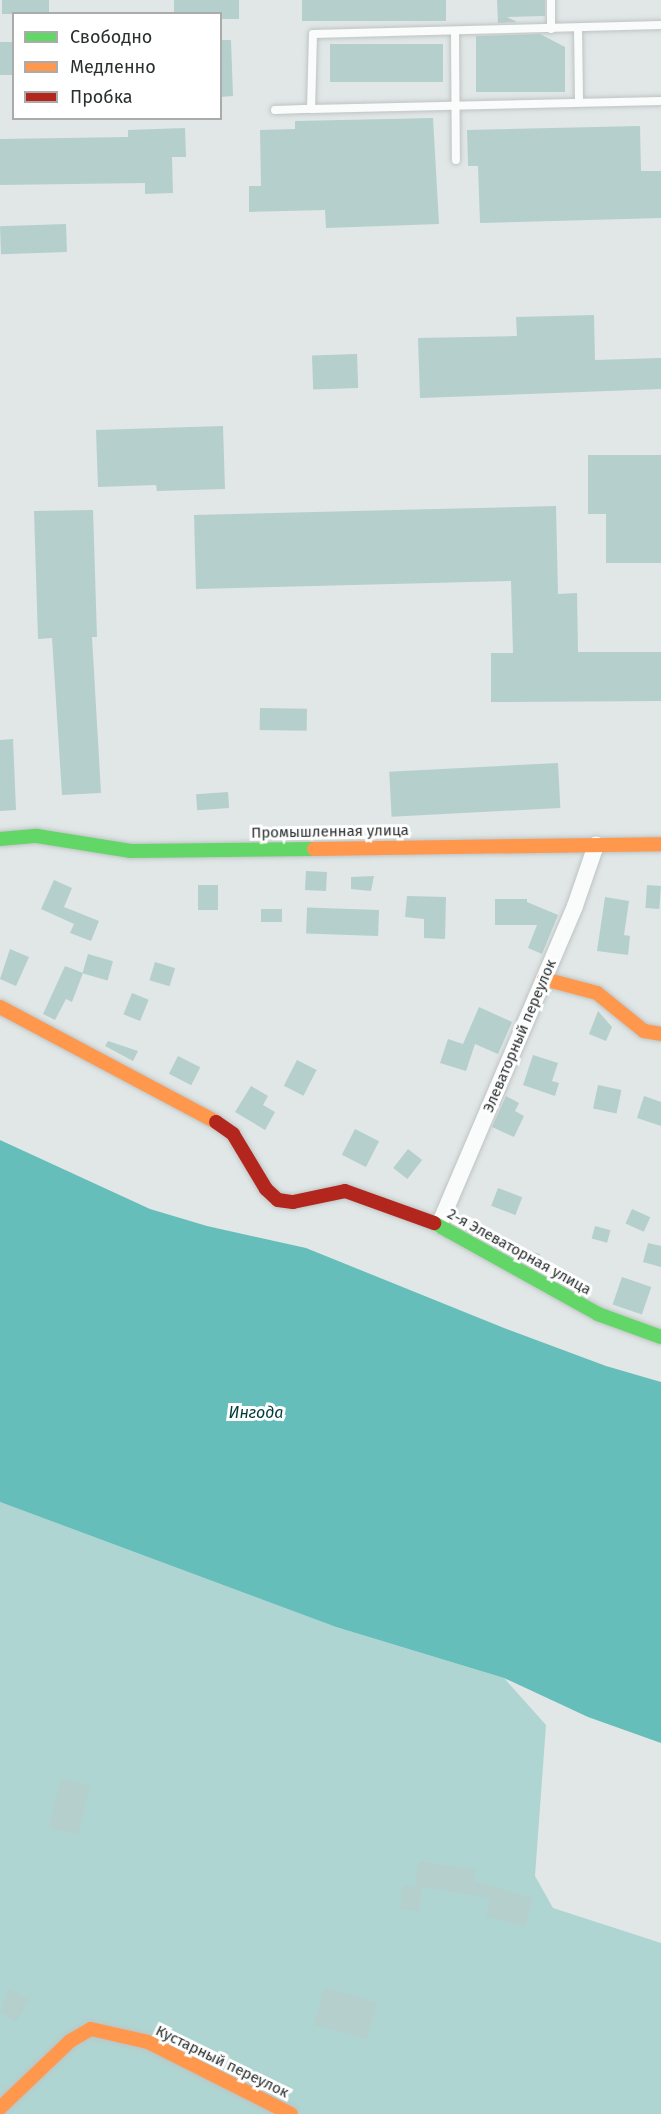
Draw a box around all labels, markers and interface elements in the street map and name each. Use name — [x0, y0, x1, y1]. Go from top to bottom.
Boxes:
legend — [12, 12, 222, 120]
text: Свободно — [70, 26, 152, 48]
text: Медленно — [70, 56, 156, 78]
text: Пробка — [70, 86, 133, 108]
street label: Промышленная улица — [251, 822, 409, 842]
street label: Элеваторный переулок — [480, 957, 560, 1115]
street label: 2-я Элеваторная улица — [444, 1205, 594, 1299]
water label: Ингода — [229, 1403, 283, 1423]
street label: Кустарный переулок — [153, 2022, 291, 2102]

